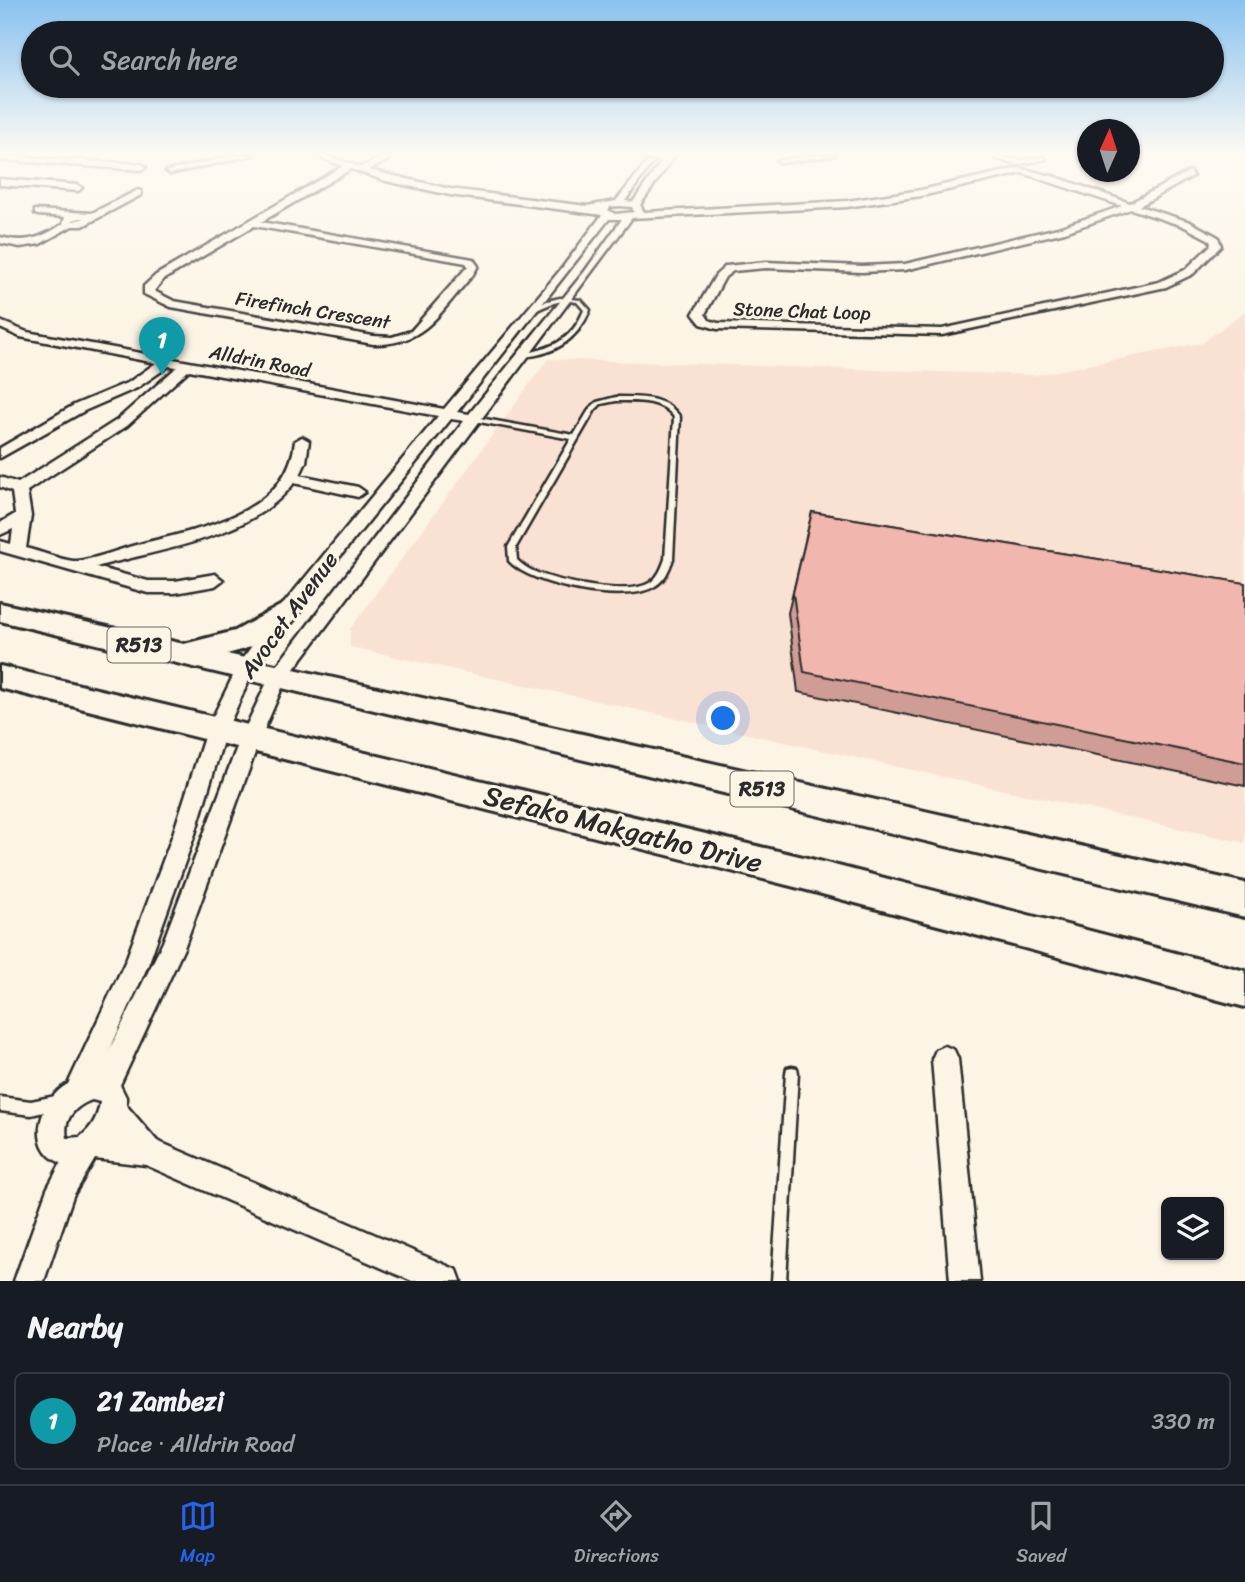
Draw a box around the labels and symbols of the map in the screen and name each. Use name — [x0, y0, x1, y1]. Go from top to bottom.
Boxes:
north arrow — [1077, 119, 1140, 182]
street label: Firefinch Crescent — [233, 281, 394, 339]
street label: Stone Chat Loop — [733, 292, 871, 330]
pin: 1 — [139, 317, 185, 375]
street label: Alldrin Road — [206, 335, 315, 387]
street label: Avocet Avenue — [228, 542, 350, 688]
road number: R513 — [108, 628, 170, 662]
your location — [706, 701, 740, 735]
street label: Sefako Makgatho Drive — [478, 771, 768, 887]
road number: R513 — [730, 772, 794, 806]

